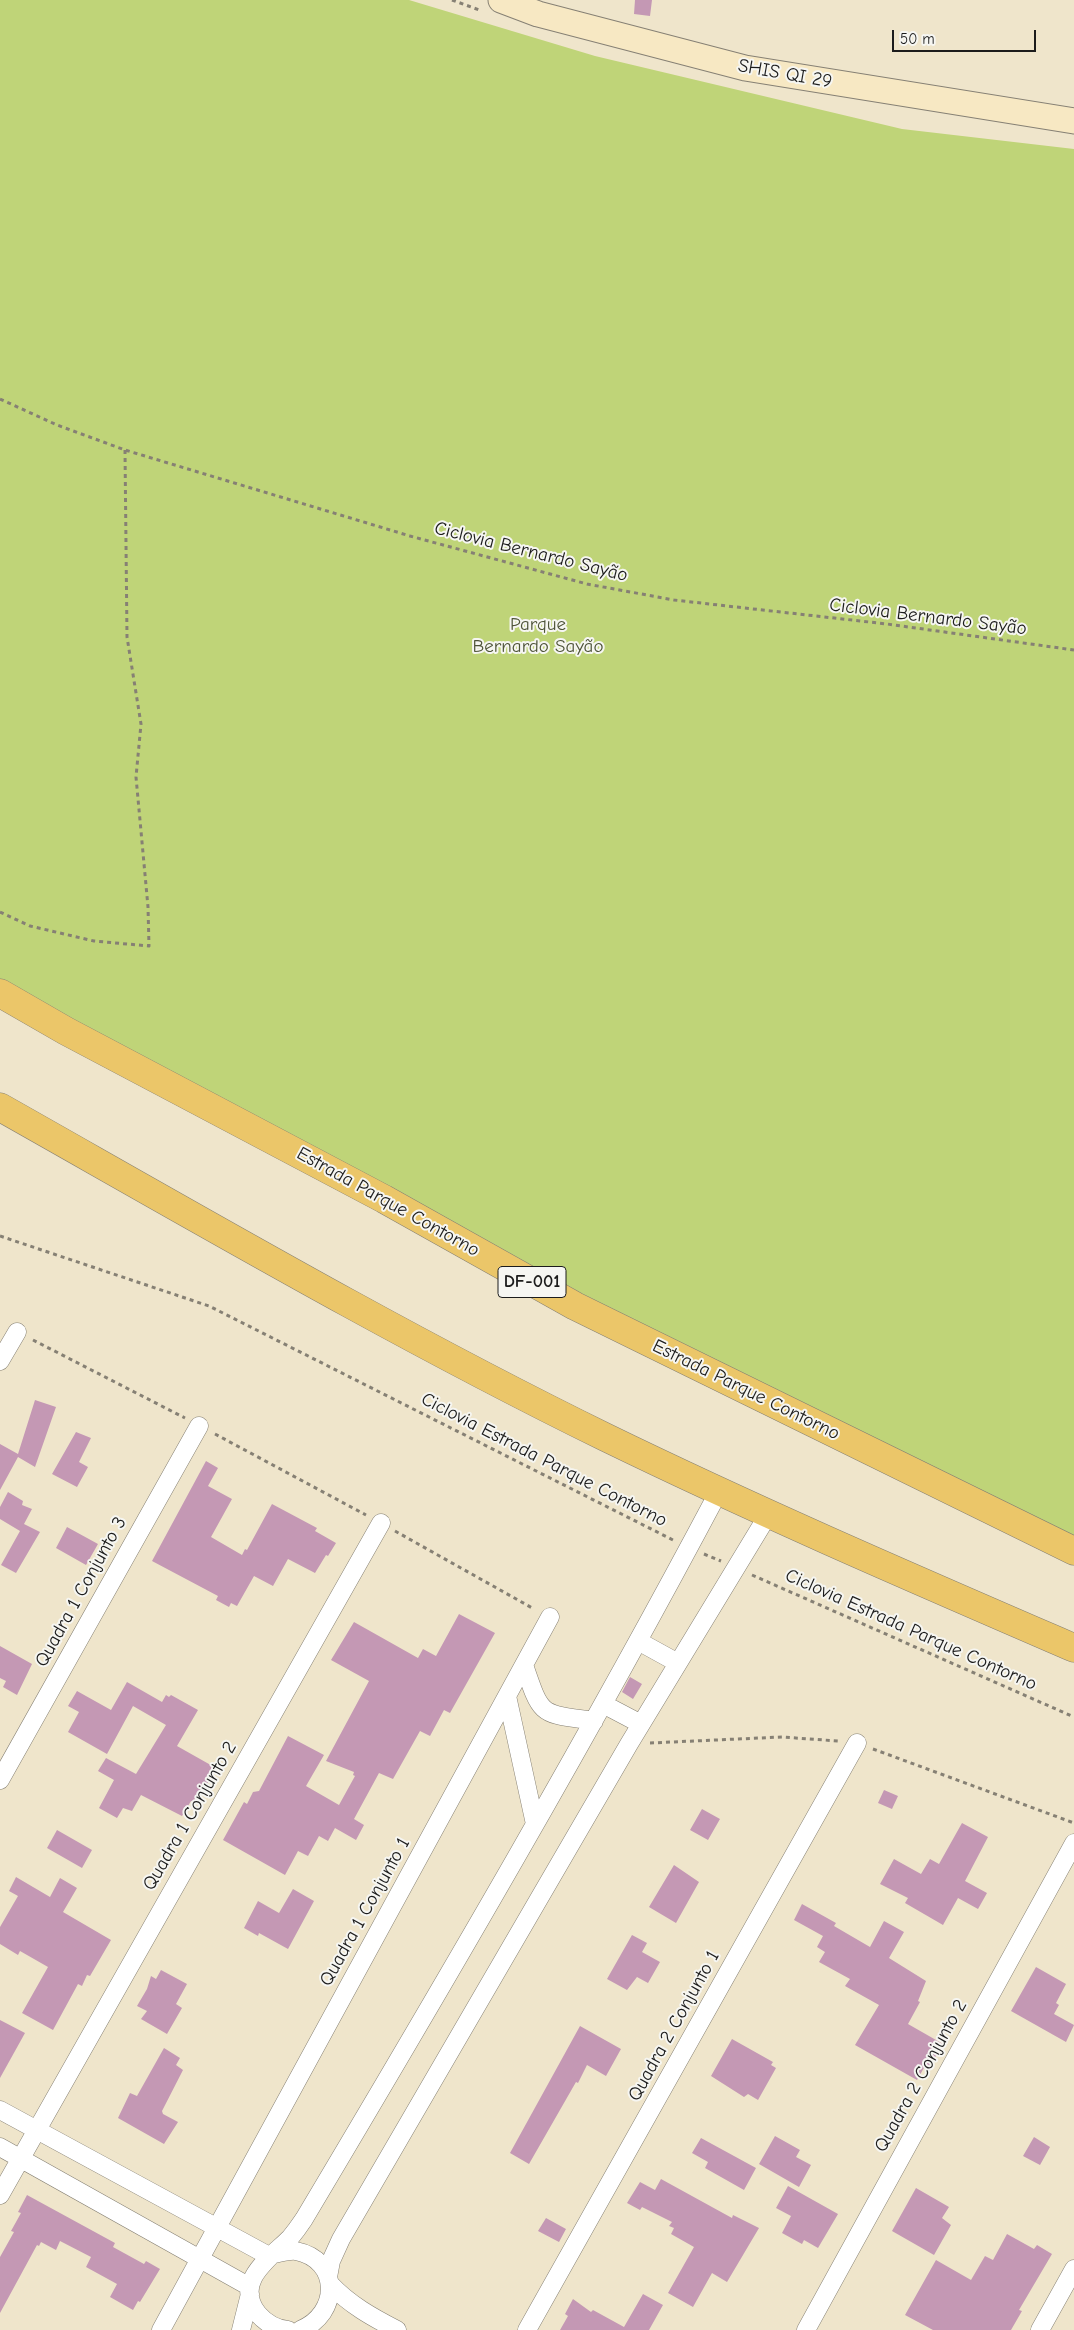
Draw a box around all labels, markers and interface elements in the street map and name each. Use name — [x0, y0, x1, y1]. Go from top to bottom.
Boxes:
scale bar — [894, 20, 1038, 52]
text: 50 m — [900, 30, 935, 48]
street label: SHIS QI 29 — [736, 55, 834, 93]
street label: Ciclovia Bernardo Sayão — [432, 517, 630, 587]
street label: Ciclovia Bernardo Sayão — [828, 594, 1028, 640]
park label: Parque Bernardo Sayão — [473, 614, 603, 658]
street label: Estrada Parque Contorno — [293, 1142, 483, 1262]
road number: DF-001 — [498, 1266, 566, 1298]
street label: Estrada Parque Contorno — [649, 1335, 843, 1445]
street label: Ciclovia Estrada Parque Contorno — [417, 1388, 671, 1532]
street label: Quadra 1 Conjunto 3 — [30, 1513, 132, 1671]
street label: Ciclovia Estrada Parque Contorno — [782, 1564, 1040, 1696]
street label: Quadra 1 Conjunto 2 — [138, 1737, 242, 1895]
street label: Quadra 1 Conjunto 1 — [315, 1834, 415, 1990]
street label: Quadra 2 Conjunto 1 — [623, 1947, 725, 2105]
street label: Quadra 2 Conjunto 2 — [870, 1996, 972, 2156]

